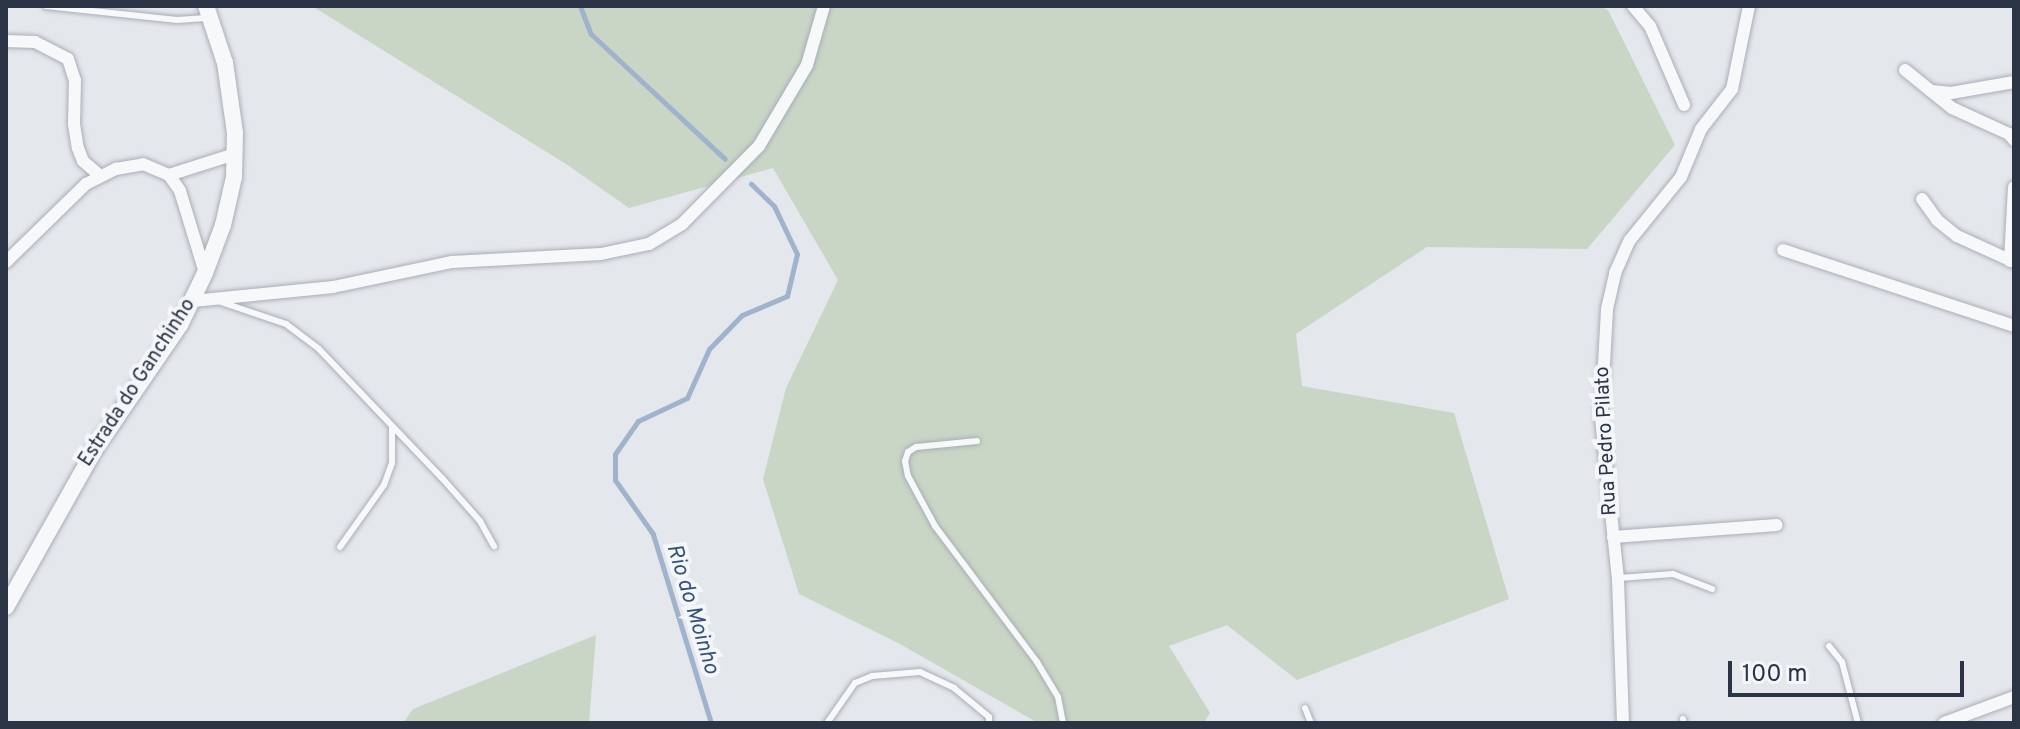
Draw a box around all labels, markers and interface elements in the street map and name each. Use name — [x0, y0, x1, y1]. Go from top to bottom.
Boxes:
street label: Estrada do Ganchinho — [75, 294, 201, 472]
street label: Rua Pedro Pilato — [1591, 366, 1623, 516]
water label: Rio do Moinho — [660, 541, 724, 677]
scale bar — [1732, 645, 1968, 695]
text: 100 m — [1742, 660, 1808, 690]

